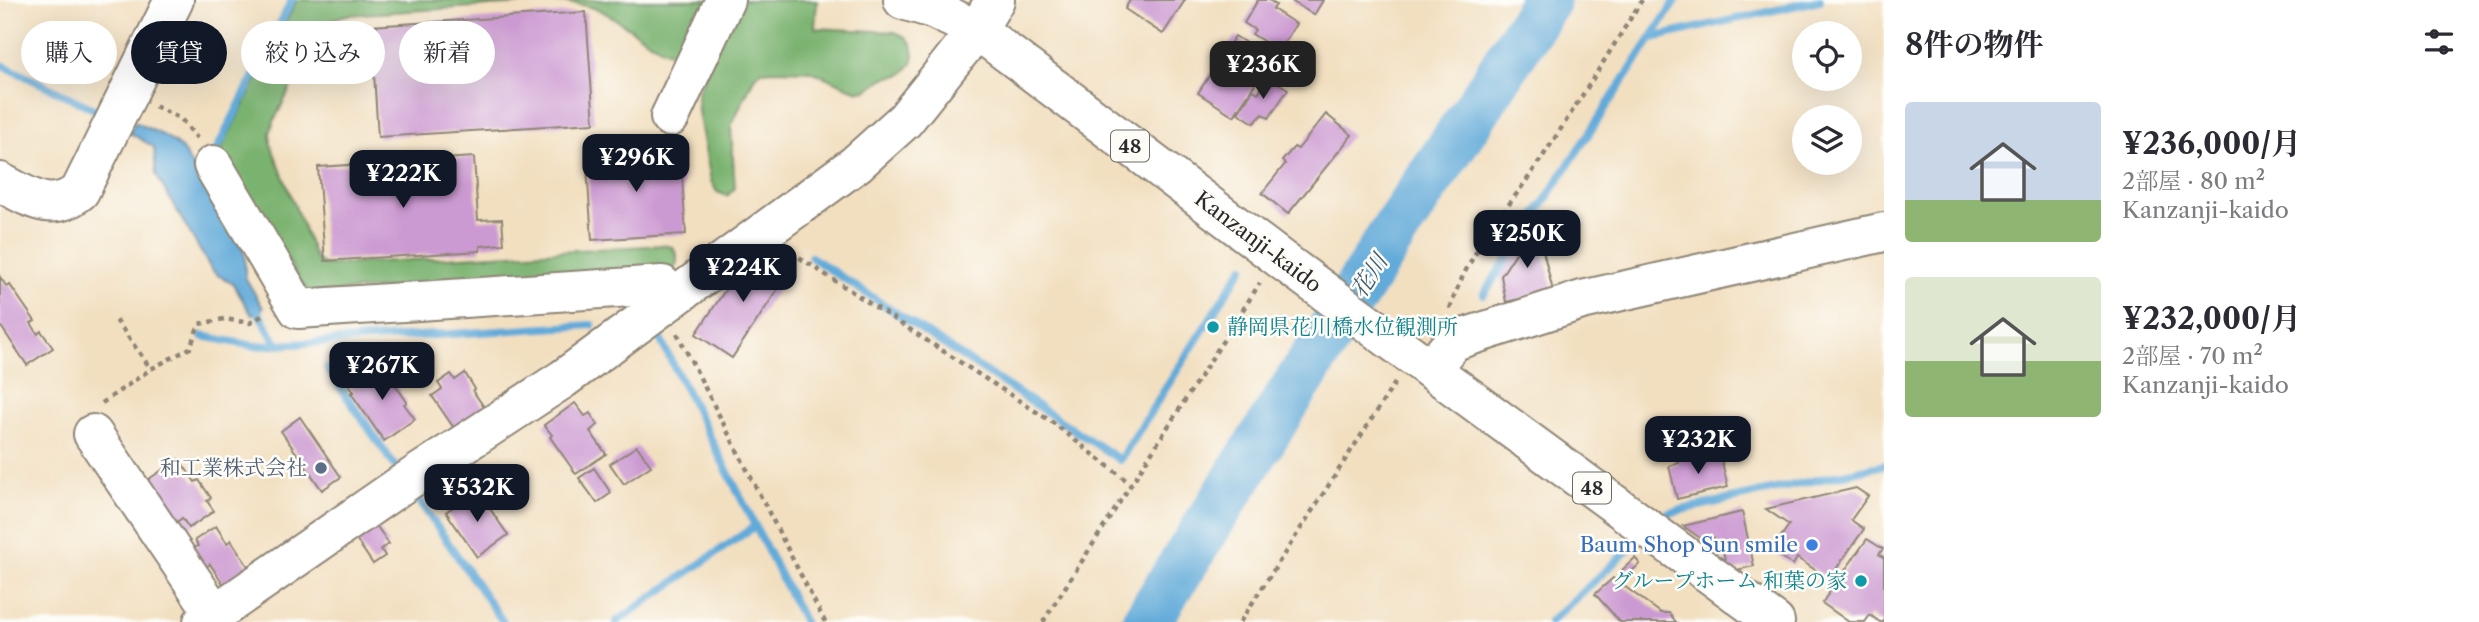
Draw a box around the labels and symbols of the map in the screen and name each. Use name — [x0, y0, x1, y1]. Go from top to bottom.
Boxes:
pin: ¥236K — [1214, 42, 1312, 101]
road number: 48 — [1111, 130, 1149, 162]
pin: ¥296K — [587, 134, 685, 194]
pin: ¥222K — [354, 150, 452, 210]
street label: Kanzanji-kaido — [1190, 186, 1327, 297]
pin: ¥250K — [1478, 210, 1576, 270]
pin: ¥224K — [694, 244, 792, 304]
water label: 花川 — [1345, 247, 1395, 303]
place label: 静岡県花川橋水位観測所 — [1227, 314, 1458, 339]
marker: 静岡県花川橋水位観測所 — [1205, 319, 1221, 335]
pin: ¥267K — [333, 342, 431, 402]
pin: ¥232K — [1649, 416, 1747, 476]
place label: 和工業株式会社 — [160, 455, 307, 480]
marker: 和工業株式会社 — [313, 460, 329, 476]
pin: ¥532K — [428, 464, 526, 524]
road number: 48 — [1573, 472, 1611, 503]
place label: Baum Shop Sun smile — [1580, 532, 1798, 557]
marker: Baum Shop Sun smile — [1804, 537, 1820, 553]
place label: グループホーム 和葉の家 — [1612, 568, 1847, 593]
marker: グループホーム 和葉の家 — [1853, 573, 1869, 589]

